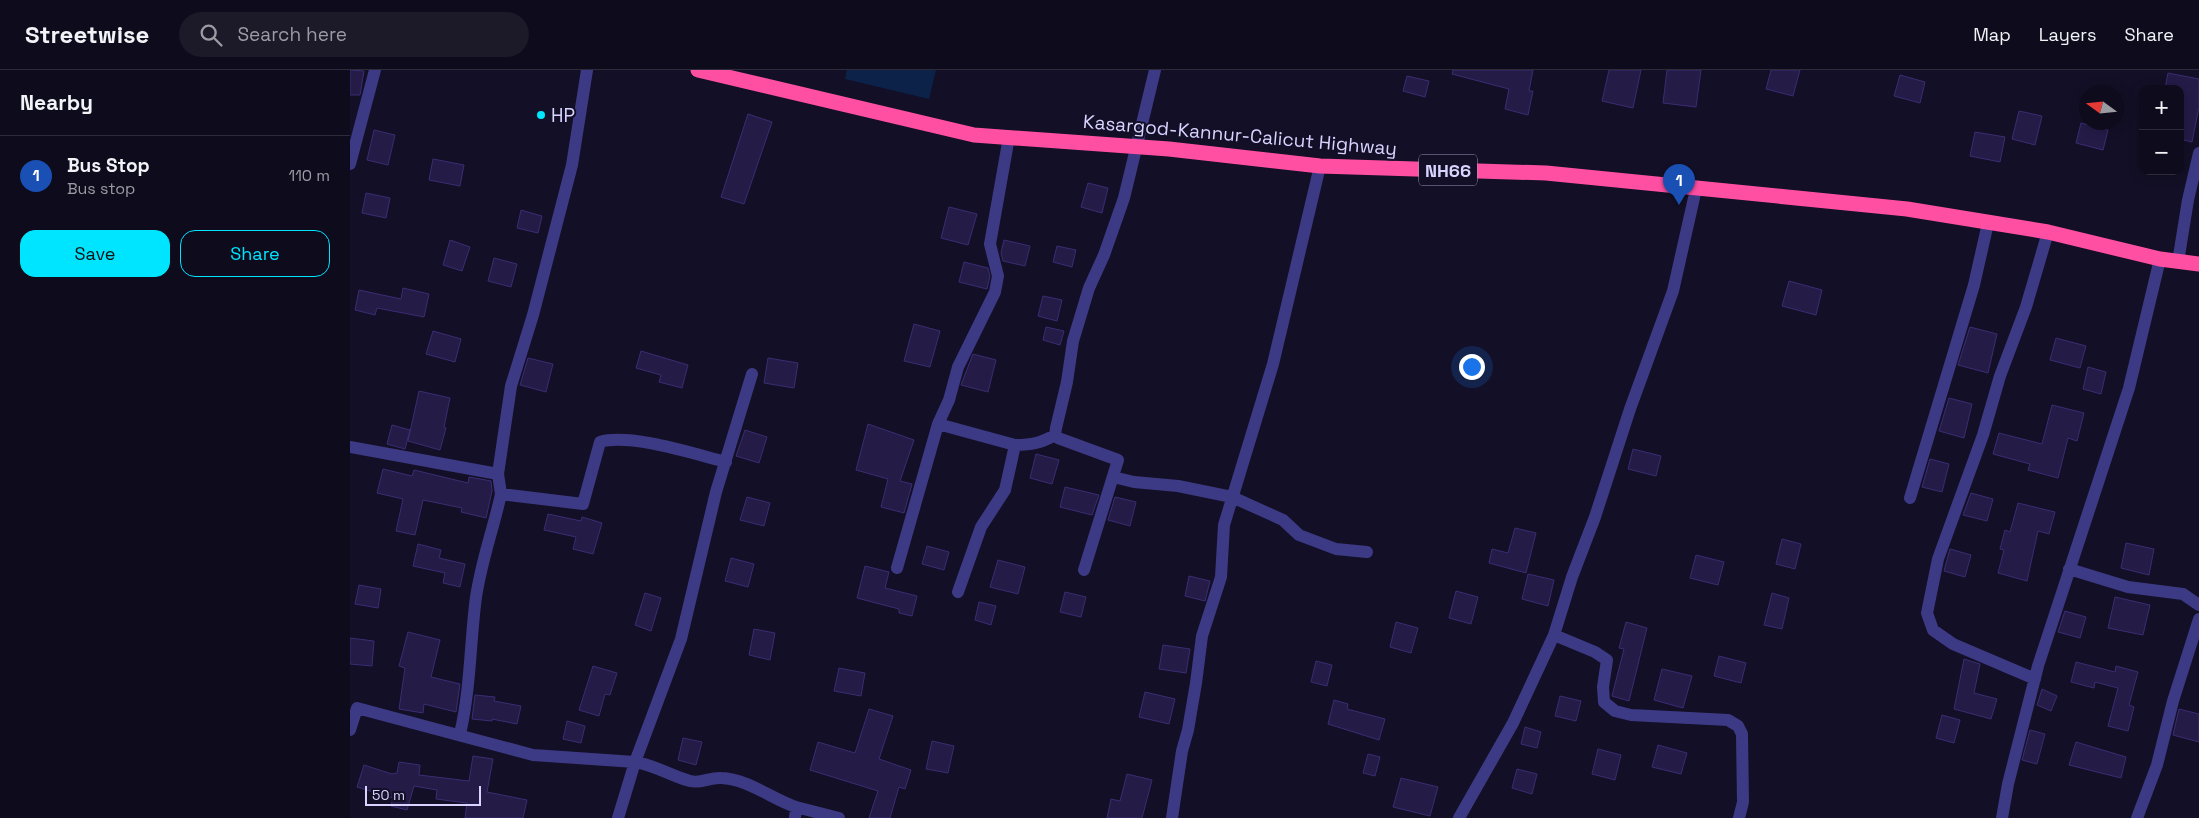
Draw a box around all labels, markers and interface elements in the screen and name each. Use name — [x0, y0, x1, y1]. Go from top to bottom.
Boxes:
search box — [179, 12, 529, 57]
text: Streetwise — [25, 19, 149, 50]
icon: search — [197, 21, 225, 49]
text: Search here — [237, 22, 347, 47]
text: Map — [1973, 23, 2011, 46]
text: Layers — [2039, 23, 2096, 46]
text: Share — [2124, 23, 2174, 46]
north arrow — [2079, 85, 2124, 130]
map controls — [2139, 85, 2184, 175]
button: + — [2139, 85, 2184, 130]
text: Nearby — [20, 89, 93, 116]
place label: HP — [551, 103, 575, 128]
marker: HP — [535, 109, 547, 121]
street label: Kasargod-Kannur-Calicut Highway — [1082, 109, 1398, 161]
button: − — [2139, 130, 2184, 175]
text: Bus Stop — [67, 153, 150, 178]
road number: NH66 — [1419, 154, 1477, 186]
pin: 1 — [1663, 164, 1695, 205]
text: 1 — [32, 165, 40, 186]
text: 110 m — [288, 165, 330, 186]
text: Bus stop — [67, 178, 135, 199]
button: Save — [20, 230, 170, 277]
button: Share — [180, 230, 330, 277]
your location — [1459, 354, 1485, 380]
scale bar — [365, 783, 481, 806]
text: 50 m — [372, 786, 405, 804]

